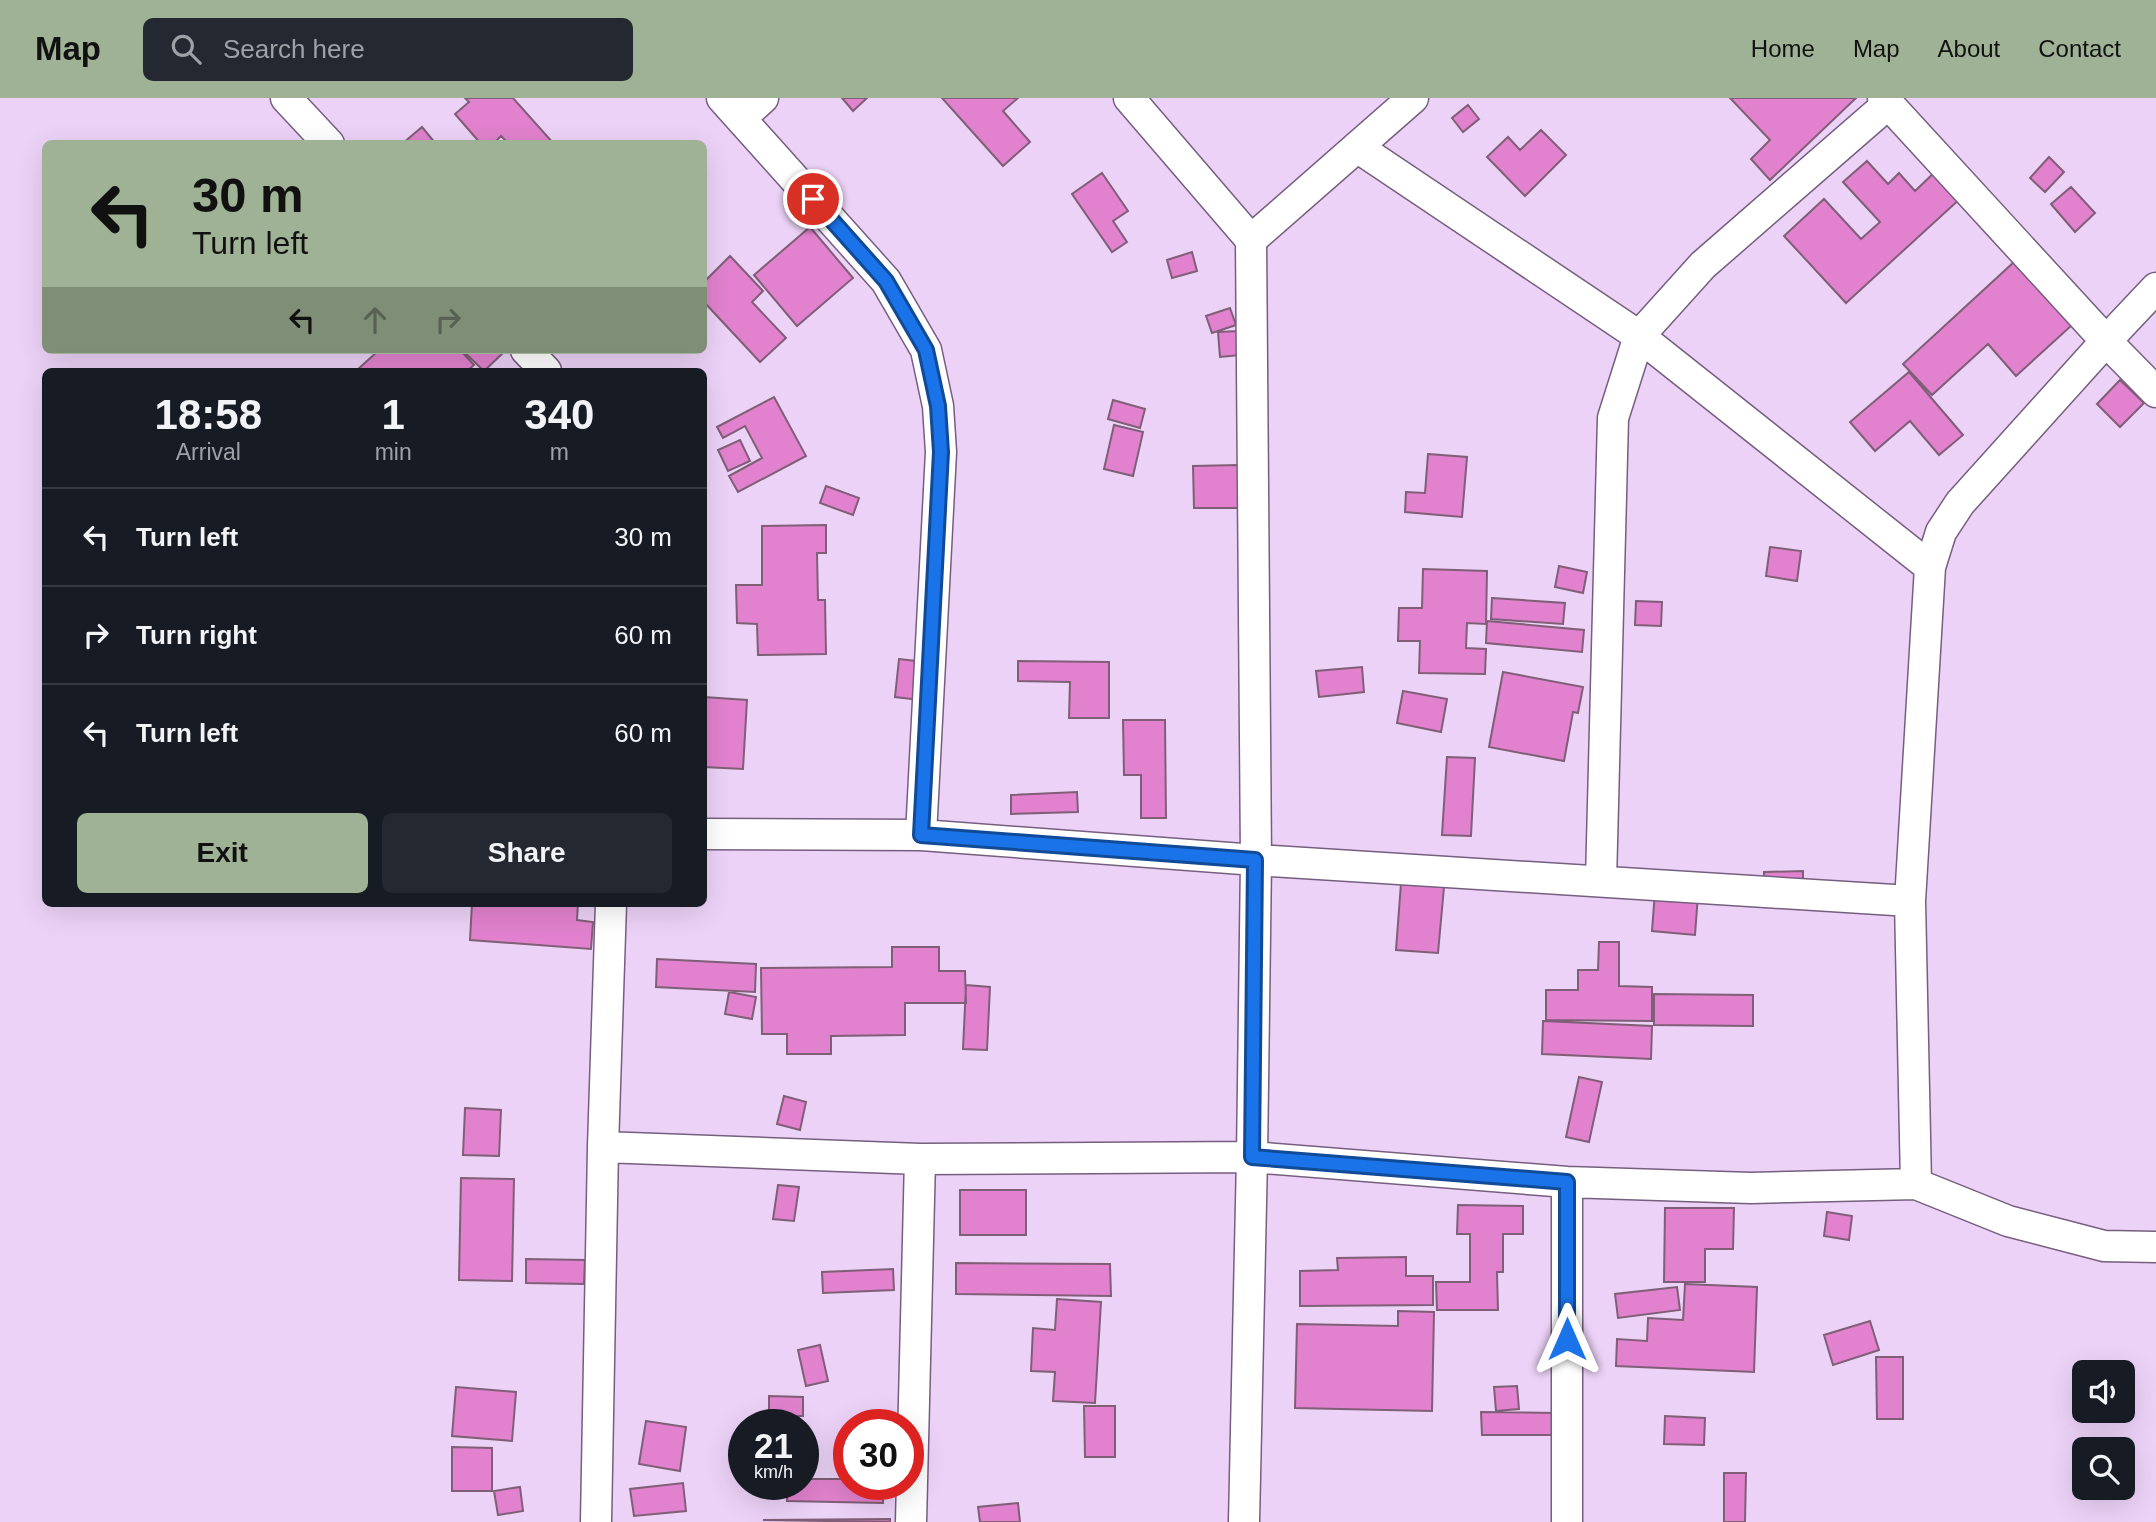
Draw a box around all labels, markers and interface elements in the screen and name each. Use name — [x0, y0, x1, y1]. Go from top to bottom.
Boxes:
search box — [143, 18, 633, 81]
text: Map — [35, 30, 101, 67]
icon: search — [167, 30, 205, 68]
text: Search here — [223, 34, 365, 64]
text: Home — [1751, 35, 1815, 62]
text: Map — [1853, 35, 1900, 62]
text: About — [1938, 35, 2000, 62]
text: Contact — [2038, 35, 2121, 62]
icon: left — [77, 168, 168, 259]
text: 30 m — [192, 168, 304, 222]
pin — [783, 169, 843, 229]
icon: arrive — [794, 180, 832, 218]
text: Turn left — [192, 225, 308, 261]
icon: left — [283, 301, 321, 339]
icon: ahead — [356, 301, 394, 339]
icon: right — [429, 301, 467, 339]
text: 18:58 — [155, 391, 262, 438]
text: 1 — [381, 391, 405, 438]
text: 340 — [524, 391, 594, 438]
text: Arrival — [176, 439, 241, 465]
text: min — [375, 439, 412, 465]
text: m — [550, 439, 569, 465]
icon: left — [77, 518, 115, 556]
text: Turn left — [136, 522, 238, 552]
text: 30 m — [614, 522, 672, 552]
icon: right — [77, 616, 115, 654]
text: Turn right — [136, 620, 257, 650]
text: 60 m — [614, 620, 672, 650]
icon: left — [77, 714, 115, 752]
text: Turn left — [136, 718, 238, 748]
text: 60 m — [614, 718, 672, 748]
button: Exit — [77, 813, 368, 893]
button: Share — [382, 813, 672, 893]
position arrow — [1530, 1302, 1604, 1376]
map controls — [2072, 1360, 2135, 1500]
button: sound — [2072, 1360, 2135, 1423]
speed limit sign: 30 — [833, 1409, 924, 1500]
text: 21 — [754, 1426, 793, 1465]
button: search — [2072, 1437, 2135, 1500]
text: km/h — [754, 1462, 793, 1482]

